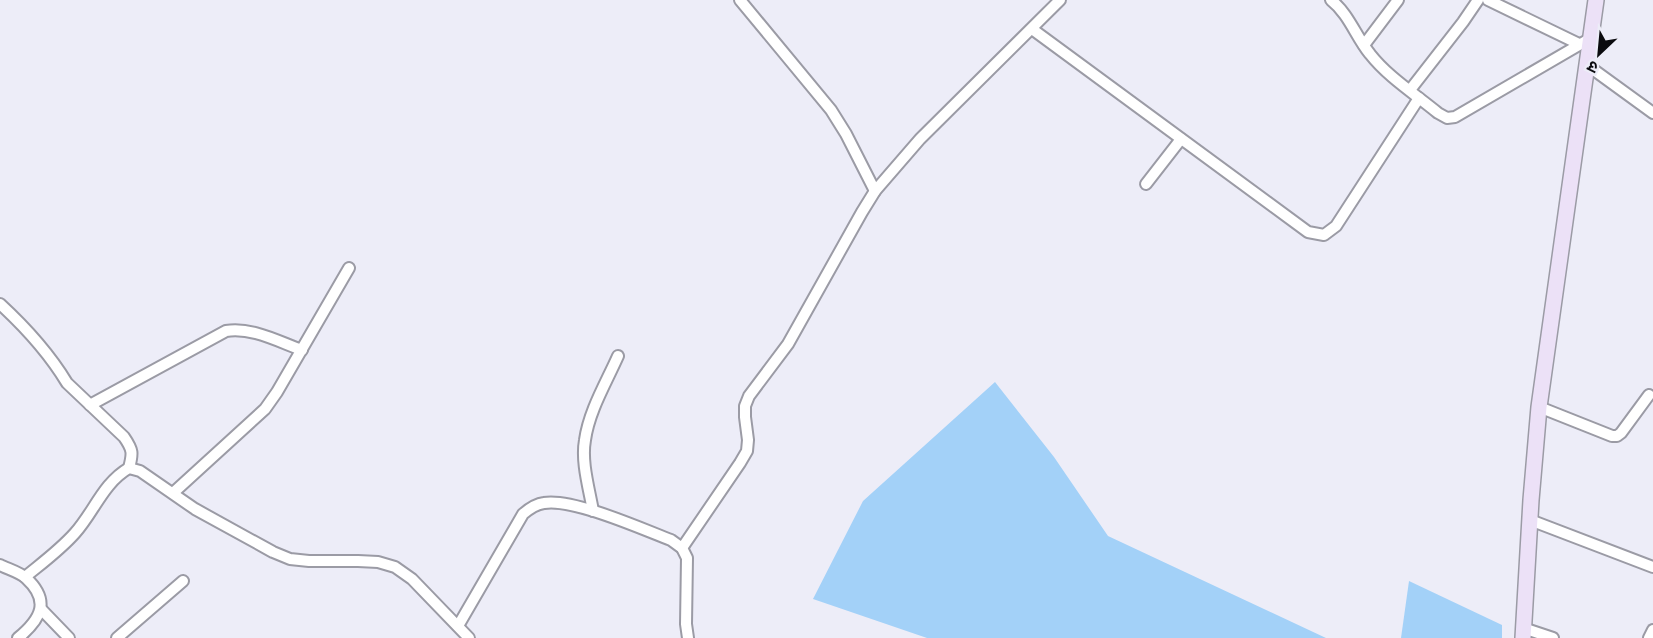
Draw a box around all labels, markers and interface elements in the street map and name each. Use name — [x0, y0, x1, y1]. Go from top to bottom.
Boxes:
north arrow — [1569, 24, 1629, 84]
text: उ — [1583, 57, 1601, 79]

